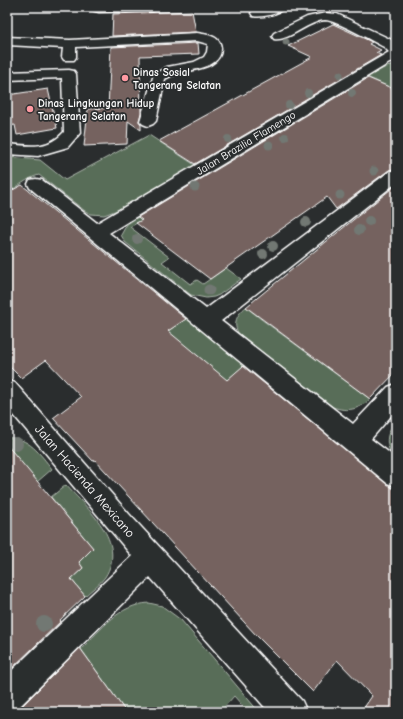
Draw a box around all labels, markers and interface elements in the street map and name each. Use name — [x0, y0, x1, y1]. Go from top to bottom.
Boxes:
place label: Dinas Sosial Tangerang Selatan — [133, 66, 221, 92]
marker: Dinas Sosial Tangerang Selatan — [120, 73, 130, 83]
place label: Dinas Lingkungan Hidup Tangerang Selatan — [38, 97, 154, 123]
marker: Dinas Lingkungan Hidup Tangerang Selatan — [25, 104, 35, 114]
street label: Jalan Brazilia Flamengo — [194, 108, 298, 178]
street label: Jalan Hacienda Mexicano — [32, 422, 138, 540]

